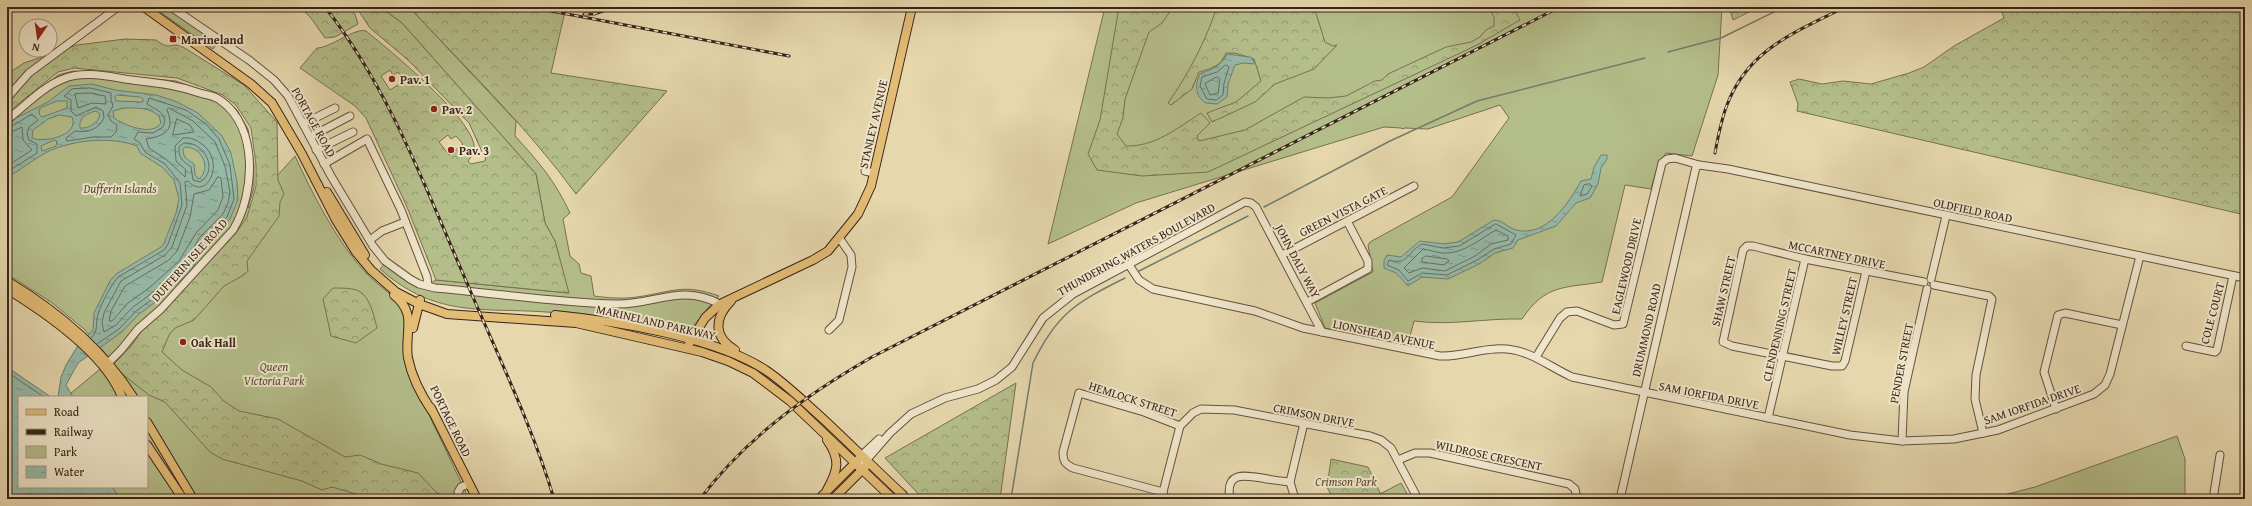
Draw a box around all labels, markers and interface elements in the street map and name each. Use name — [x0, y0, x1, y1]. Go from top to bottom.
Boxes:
north arrow — [18, 18, 58, 58]
place label: Marineland — [181, 31, 244, 48]
marker: Marineland — [168, 34, 178, 44]
text: N — [30, 39, 41, 56]
place label: Pav. 1 — [400, 71, 430, 88]
marker: Pav. 1 — [387, 74, 397, 84]
street label: STANLEY AVENUE — [854, 78, 892, 170]
street label: PORTAGE ROAD — [288, 84, 340, 160]
place label: Pav. 2 — [442, 101, 472, 118]
marker: Pav. 2 — [429, 104, 439, 114]
place label: Pav. 3 — [459, 142, 489, 159]
marker: Pav. 3 — [446, 145, 456, 155]
park label: Dufferin Islands — [82, 180, 157, 197]
street label: GREEN VISTA GATE — [1296, 182, 1390, 240]
street label: OLDFIELD ROAD — [1932, 193, 2014, 227]
street label: THUNDERING WATERS BOULEVARD — [1054, 198, 1218, 300]
street label: DUFFERIN ISLE ROAD — [147, 215, 231, 305]
street label: EAGLEWOOD DRIVE — [1607, 216, 1645, 316]
street label: JOHN DALY WAY — [1270, 219, 1325, 301]
street label: MCCARTNEY DRIVE — [1787, 235, 1887, 273]
street label: SHAW STREET — [1707, 254, 1739, 328]
street label: CLENDENNING STREET — [1758, 267, 1800, 383]
street label: WILLEY STREET — [1827, 275, 1861, 357]
street label: COLE COURT — [2196, 280, 2228, 346]
street label: DRUMMOND ROAD — [1627, 282, 1665, 378]
street label: MARINELAND PARKWAY — [595, 300, 717, 344]
street label: LIONSHEAD AVENUE — [1331, 315, 1437, 353]
street label: PENDER STREET — [1885, 321, 1917, 405]
place label: Oak Hall — [191, 334, 236, 351]
marker: Oak Hall — [178, 337, 188, 347]
park label: Queen Victoria Park — [244, 358, 305, 389]
street label: HEMLOCK STREET — [1087, 377, 1179, 421]
street label: SAM IORFIDA DRIVE — [1657, 377, 1761, 413]
street label: SAM IORFIDA DRIVE — [1981, 379, 2083, 429]
street label: PORTAGE ROAD — [426, 382, 476, 460]
legend — [18, 396, 148, 488]
street label: CRIMSON DRIVE — [1272, 399, 1356, 431]
text: Road — [54, 403, 80, 420]
text: Railway — [54, 423, 93, 440]
street label: WILDROSE CRESCENT — [1434, 435, 1544, 475]
text: Park — [54, 443, 78, 460]
text: Water — [54, 463, 84, 480]
park label: Crimson Park — [1315, 473, 1377, 490]

